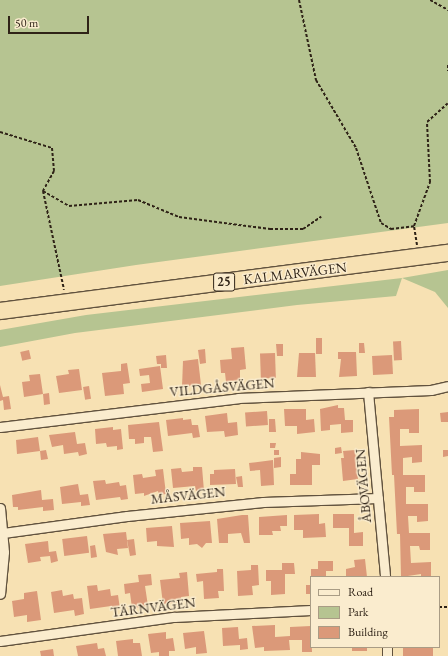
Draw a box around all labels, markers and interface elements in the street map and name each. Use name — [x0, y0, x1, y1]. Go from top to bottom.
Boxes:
scale bar — [10, 8, 91, 34]
text: 50 m — [15, 15, 38, 31]
street label: KALMARVÄGEN — [242, 258, 348, 288]
road number: 25 — [213, 271, 235, 293]
street label: VILDGÅSVÄGEN — [169, 374, 275, 400]
street label: ÅBOVÄGEN — [351, 448, 375, 524]
street label: MÅSVÄGEN — [150, 483, 226, 507]
legend — [310, 576, 440, 648]
text: Road — [348, 584, 373, 600]
street label: TÄRNVÄGEN — [110, 593, 196, 621]
text: Park — [348, 604, 368, 620]
text: Building — [348, 624, 388, 640]

